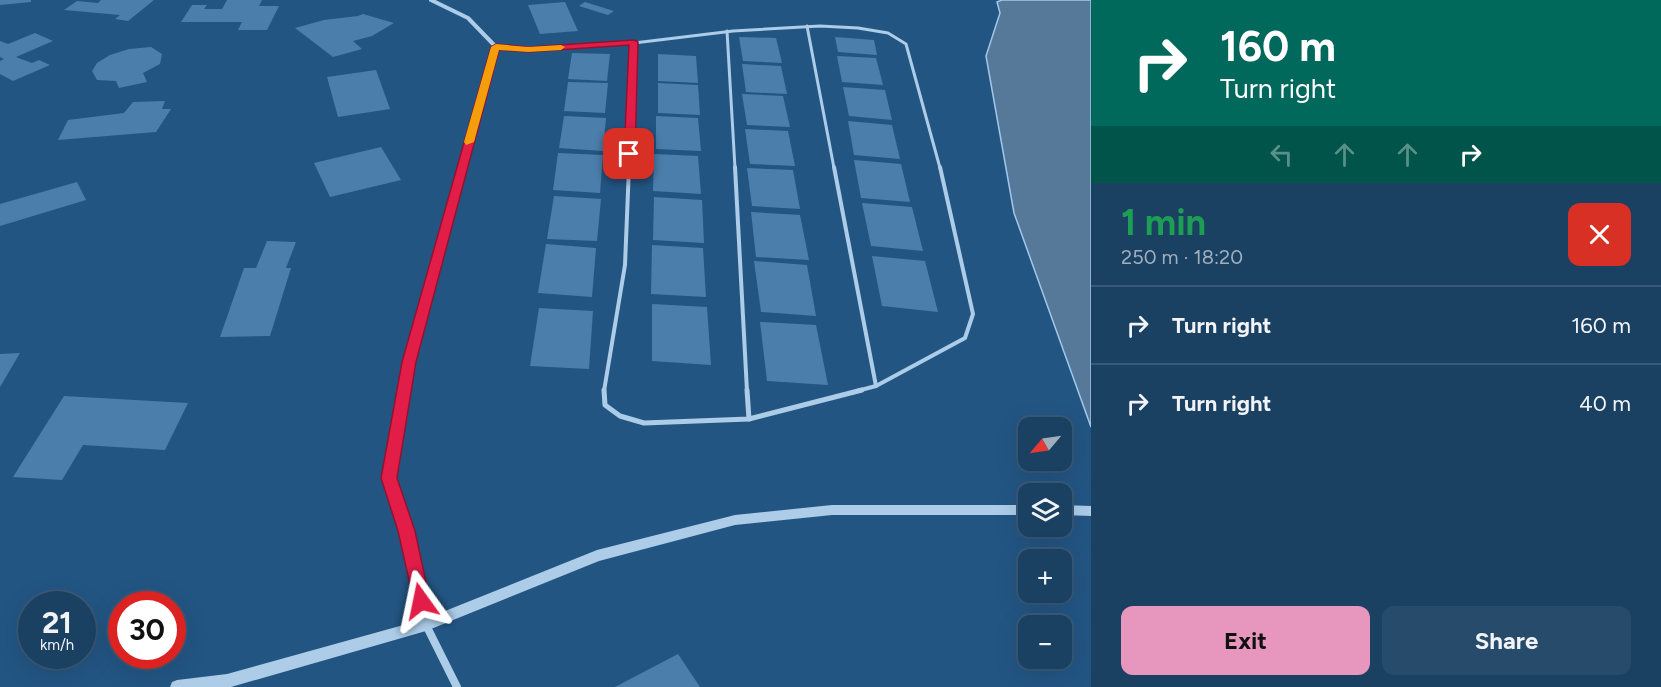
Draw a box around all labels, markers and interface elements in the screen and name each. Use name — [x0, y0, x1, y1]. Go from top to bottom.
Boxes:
text: 160 m — [1220, 21, 1336, 72]
icon: right — [1121, 24, 1199, 102]
text: Turn right — [1220, 72, 1336, 105]
pin — [603, 128, 654, 179]
icon: arrive — [612, 137, 645, 170]
icon: left — [1265, 138, 1298, 171]
icon: ahead — [1328, 138, 1361, 171]
icon: ahead — [1391, 138, 1424, 171]
icon: right — [1454, 138, 1487, 171]
text: 1 min — [1121, 201, 1206, 244]
button: close — [1568, 203, 1631, 266]
text: 250 m · 18:20 — [1121, 245, 1243, 269]
icon: right — [1121, 309, 1154, 342]
text: Turn right — [1172, 312, 1271, 339]
text: 160 m — [1571, 312, 1631, 339]
icon: right — [1121, 387, 1154, 420]
text: Turn right — [1172, 390, 1271, 417]
text: 40 m — [1579, 390, 1631, 417]
north arrow — [1018, 417, 1072, 471]
map controls — [1018, 417, 1072, 669]
button: layers — [1018, 483, 1072, 537]
button: + — [1018, 549, 1072, 603]
position arrow — [389, 569, 453, 633]
speed limit sign: 30 — [108, 591, 186, 669]
text: 21 — [42, 604, 72, 641]
button: Exit — [1121, 606, 1370, 675]
button: Share — [1382, 606, 1631, 675]
button: − — [1018, 615, 1072, 669]
text: km/h — [40, 636, 74, 654]

